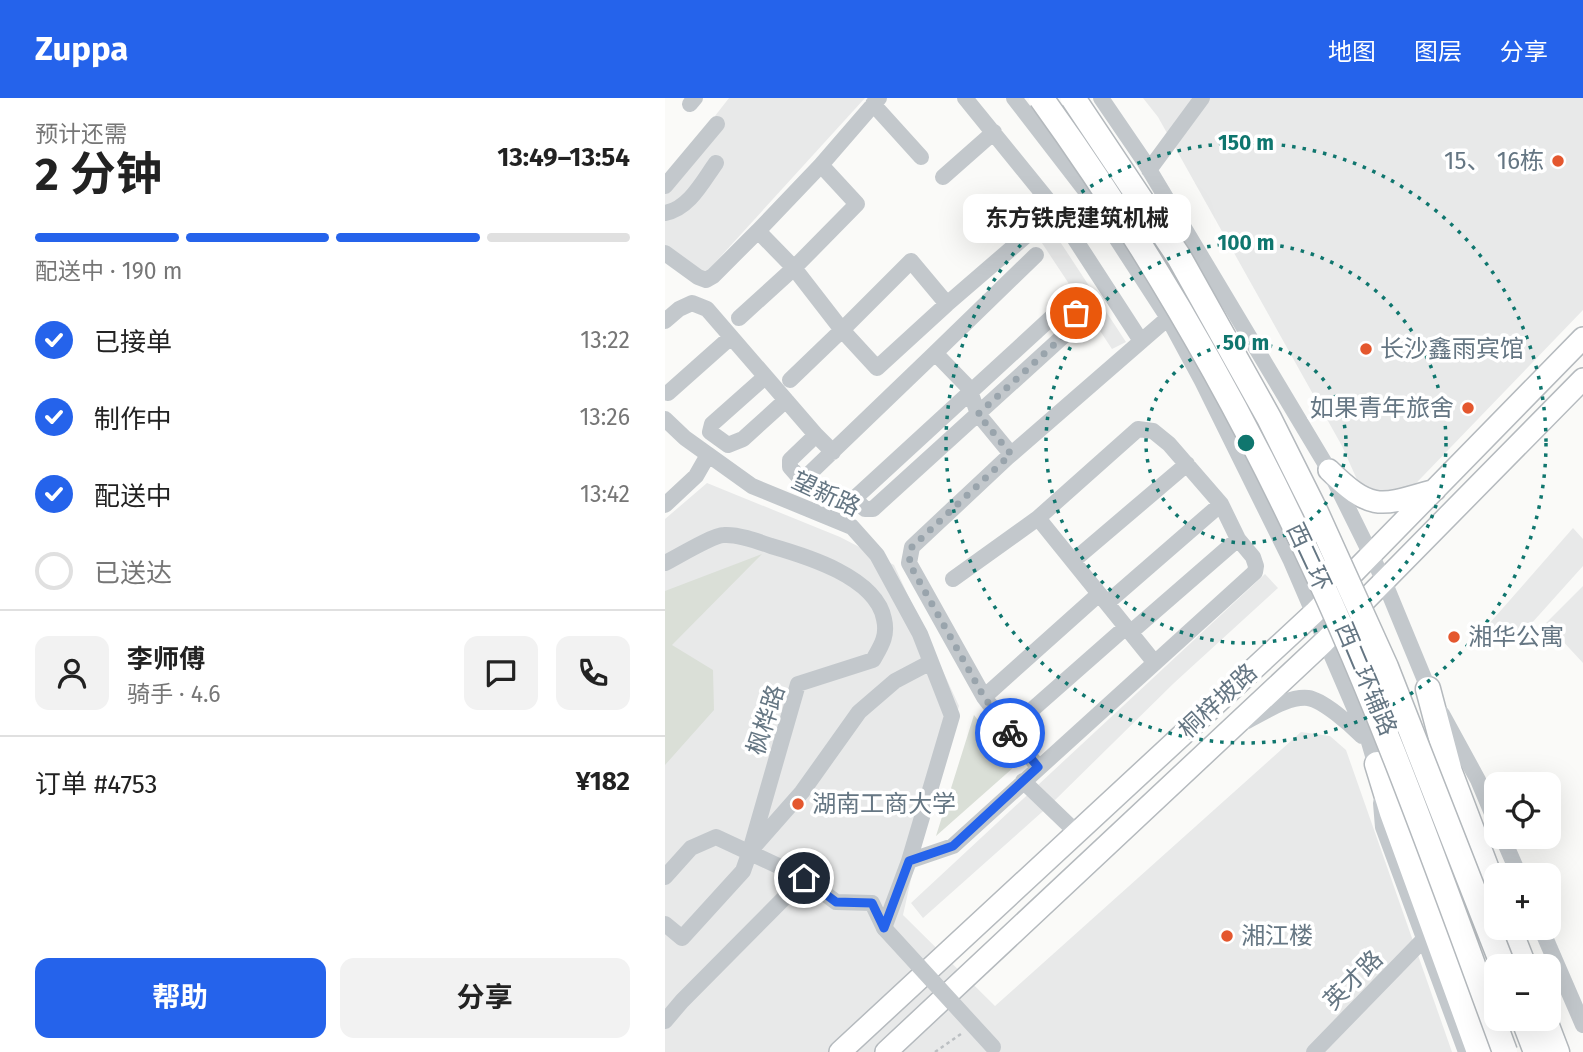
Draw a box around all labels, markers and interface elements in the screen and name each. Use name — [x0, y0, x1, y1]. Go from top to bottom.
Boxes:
text: Zuppa — [35, 29, 128, 69]
text: 地图 — [1328, 38, 1376, 66]
text: 图层 — [1414, 38, 1462, 66]
text: 分享 — [1500, 38, 1548, 66]
text: 预计还需 — [35, 120, 127, 148]
text: 150 m — [1218, 130, 1274, 156]
text: 13:49–13:54 — [497, 142, 630, 173]
text: 2 分钟 — [35, 147, 162, 202]
place label: 15、 16栋 — [1444, 147, 1544, 175]
marker: 15、 16栋 — [1550, 153, 1566, 169]
callout: 东方铁虎建筑机械 — [962, 194, 1190, 243]
text: 东方铁虎建筑机械 — [985, 204, 1169, 232]
text: 100 m — [1217, 230, 1275, 256]
text: 配送中 · 190 m — [35, 257, 182, 285]
pin — [1046, 283, 1106, 343]
icon: bag — [1057, 294, 1095, 332]
icon: check — [35, 321, 73, 359]
text: 13:22 — [580, 326, 630, 354]
text: 已接单 — [94, 327, 172, 358]
text: 50 m — [1223, 330, 1269, 356]
place label: 长沙鑫雨宾馆 — [1380, 335, 1524, 363]
marker: 长沙鑫雨宾馆 — [1358, 341, 1374, 357]
place label: 如果青年旅舍 — [1310, 394, 1454, 422]
icon: check — [35, 398, 73, 436]
marker: 如果青年旅舍 — [1460, 400, 1476, 416]
text: 13:26 — [579, 403, 630, 431]
text: 制作中 — [94, 404, 172, 435]
centre of rings — [1234, 431, 1258, 455]
street label: 望新路 — [787, 466, 865, 522]
icon: check — [35, 475, 73, 513]
text: 13:42 — [580, 480, 630, 508]
text: 配送中 — [94, 481, 172, 512]
street label: 西二环 — [1281, 518, 1337, 596]
text: 已送达 — [94, 558, 172, 589]
street label: 西二环辅路 — [1330, 618, 1402, 740]
place label: 湘华公寓 — [1468, 623, 1564, 651]
marker: 湘华公寓 — [1446, 629, 1462, 645]
button: person — [35, 636, 109, 710]
button: chat — [464, 636, 538, 710]
button: phone — [556, 636, 630, 710]
text: 李师傅 — [127, 644, 205, 675]
street label: 桐梓坡路 — [1173, 658, 1263, 744]
text: 骑手 · 4.6 — [127, 680, 221, 708]
street label: 枫桦路 — [742, 681, 790, 759]
courier — [975, 698, 1045, 768]
icon: bike — [991, 714, 1029, 752]
text: ¥182 — [576, 766, 630, 797]
text: 订单 #4753 — [35, 769, 158, 800]
map controls — [1484, 772, 1561, 1031]
button: locate — [1484, 772, 1561, 849]
place label: 湖南工商大学 — [812, 790, 956, 818]
marker: 湖南工商大学 — [790, 796, 806, 812]
pin — [774, 848, 834, 908]
icon: home — [785, 859, 823, 897]
button: + — [1484, 863, 1561, 940]
place label: 湘江楼 — [1241, 922, 1313, 950]
marker: 湘江楼 — [1219, 928, 1235, 944]
street label: 英才路 — [1318, 945, 1388, 1015]
button: − — [1484, 954, 1561, 1031]
button: 帮助 — [35, 958, 326, 1038]
button: 分享 — [340, 958, 630, 1038]

